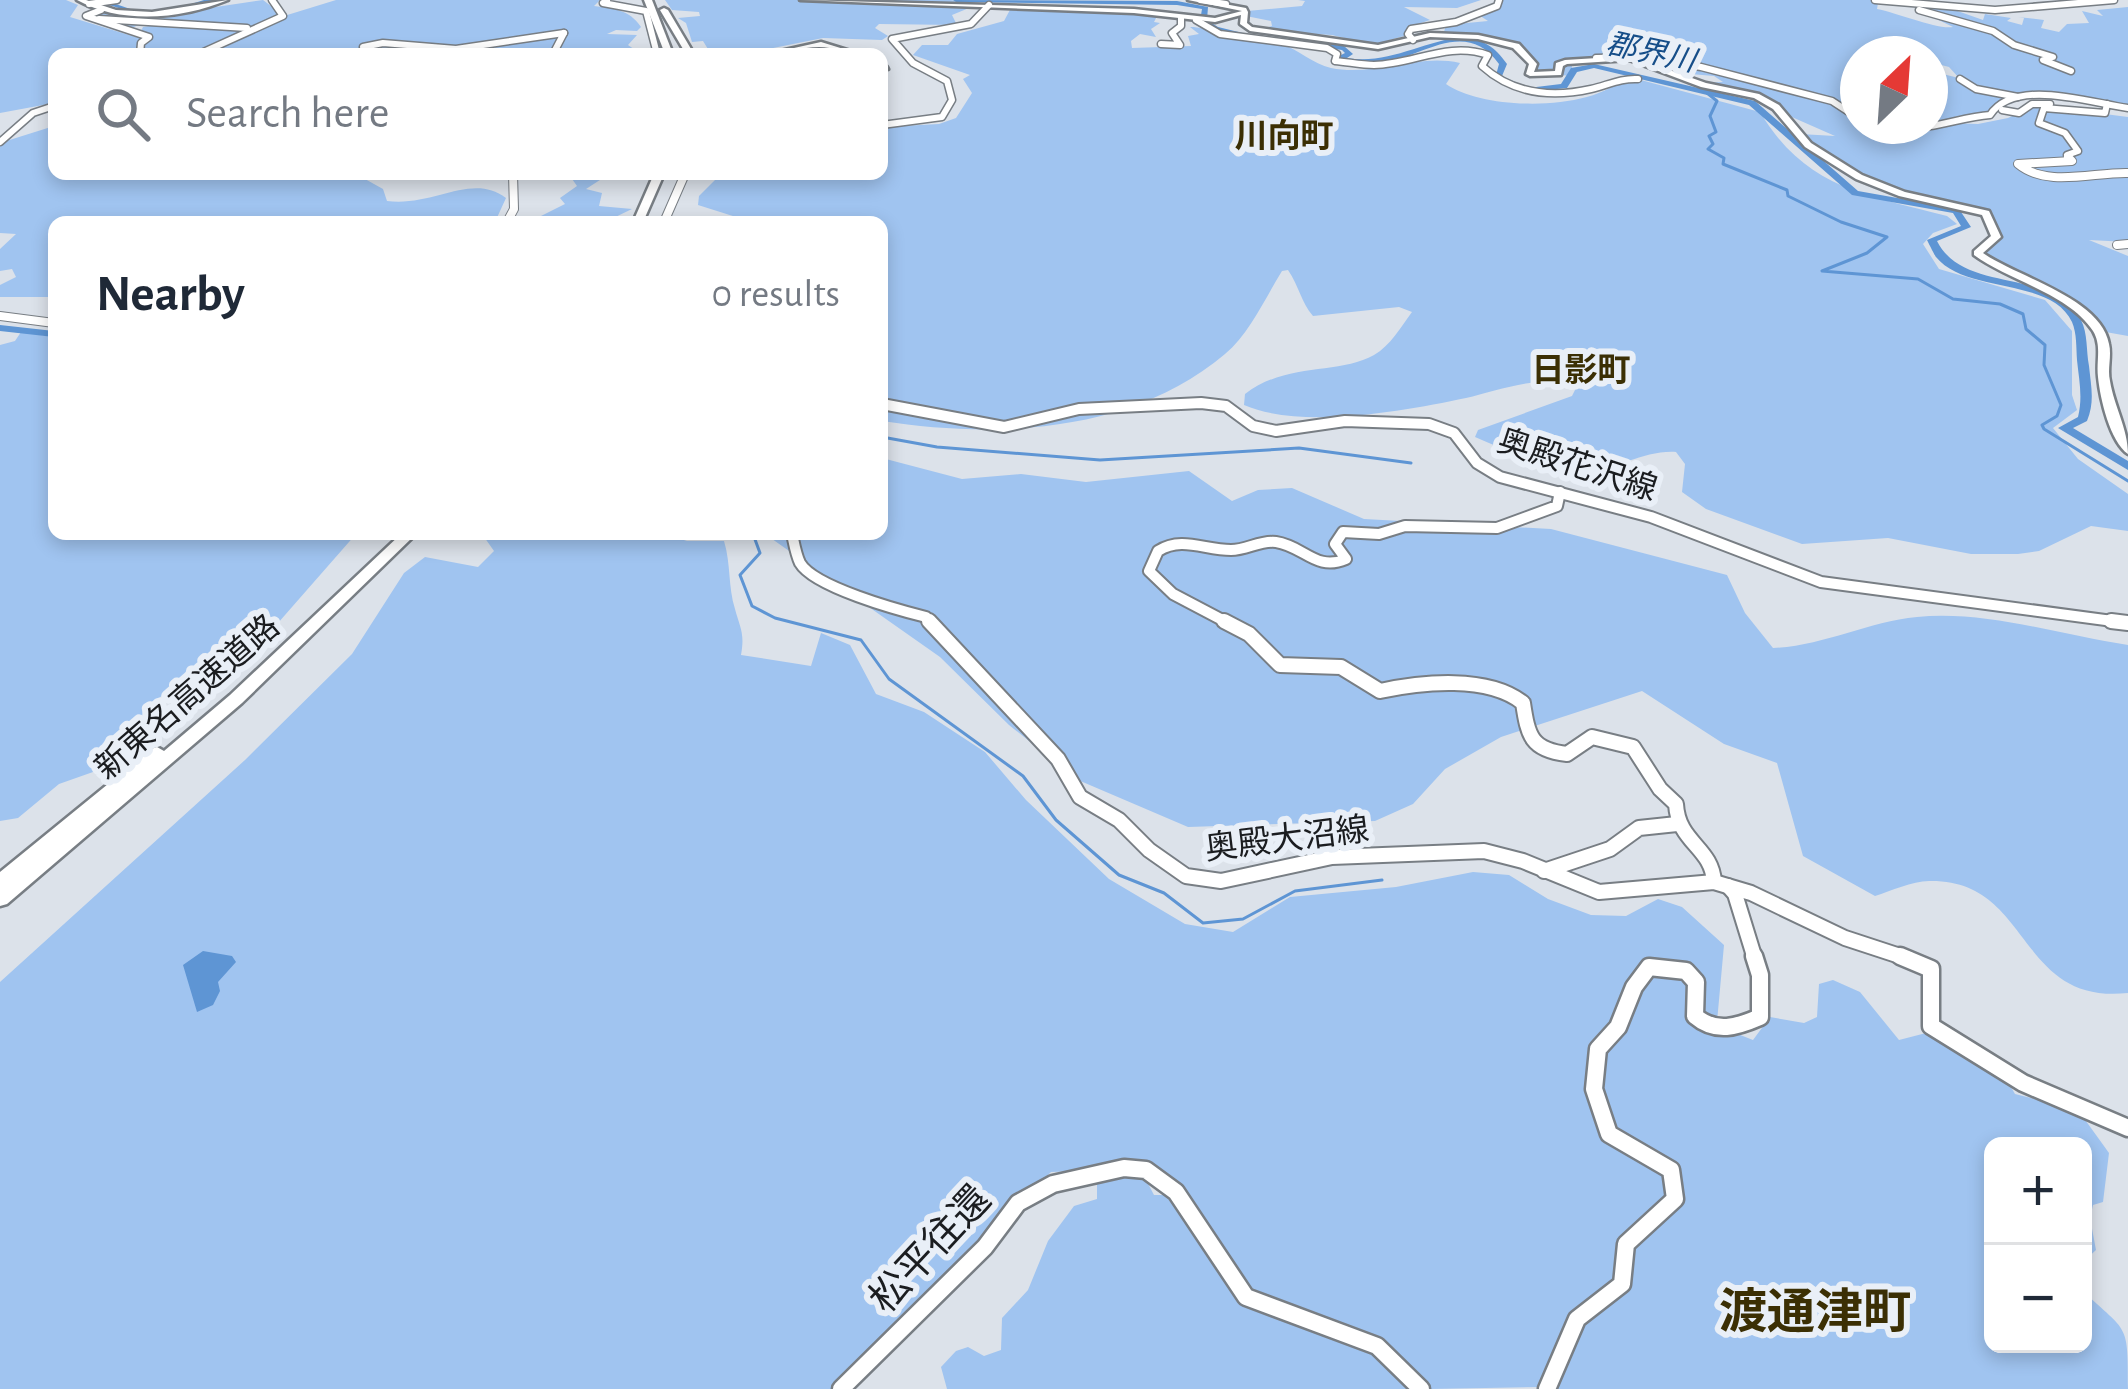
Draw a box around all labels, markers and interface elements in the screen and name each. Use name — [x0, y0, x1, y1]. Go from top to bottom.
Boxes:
water label: 郡界川 — [1604, 28, 1701, 78]
north arrow — [1840, 36, 1948, 144]
search box — [48, 48, 888, 180]
icon: search — [90, 81, 156, 147]
text: Search here — [186, 91, 389, 136]
district label: 川向町 — [1235, 118, 1334, 154]
text: Nearby — [96, 269, 245, 320]
text: 0 results — [712, 275, 840, 314]
district label: 日影町 — [1532, 353, 1631, 388]
street label: 奥殿花沢線 — [1493, 423, 1661, 507]
street label: 新東名高速道路 — [89, 608, 286, 786]
street label: 奥殿大沼線 — [1203, 812, 1371, 866]
map controls — [1984, 1137, 2092, 1353]
button: + — [1984, 1137, 2092, 1245]
street label: 松平往還 — [862, 1178, 998, 1320]
button: − — [1984, 1245, 2092, 1353]
district label: 渡通津町 — [1719, 1286, 1911, 1338]

